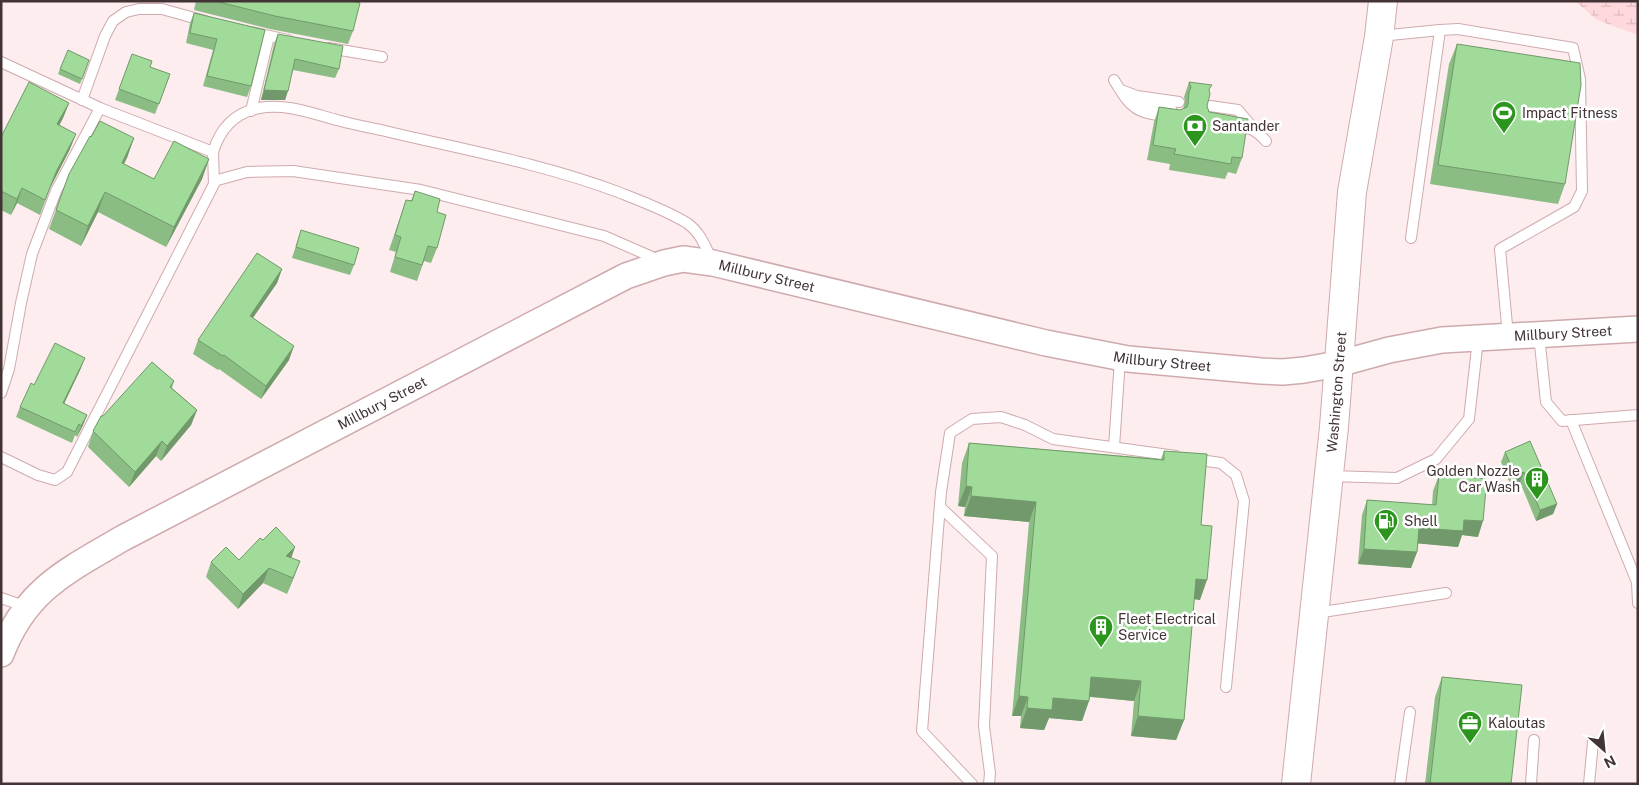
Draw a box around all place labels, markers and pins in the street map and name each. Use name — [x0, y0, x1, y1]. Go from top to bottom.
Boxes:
sports icon: Impact Fitness — [1491, 100, 1517, 134]
place label: Impact Fitness — [1522, 105, 1618, 121]
bank icon: Santander — [1182, 113, 1208, 147]
place label: Santander — [1212, 118, 1280, 134]
place label: Golden Nozzle Car Wash — [1427, 463, 1520, 495]
building icon: Golden Nozzle Car Wash — [1524, 466, 1550, 500]
fuel station icon: Shell — [1373, 508, 1399, 542]
place label: Shell — [1404, 513, 1438, 529]
place label: Fleet Electrical Service — [1118, 611, 1216, 643]
building icon: Fleet Electrical Service — [1088, 614, 1114, 648]
office icon: Kaloutas — [1457, 710, 1483, 744]
place label: Kaloutas — [1488, 715, 1545, 731]

